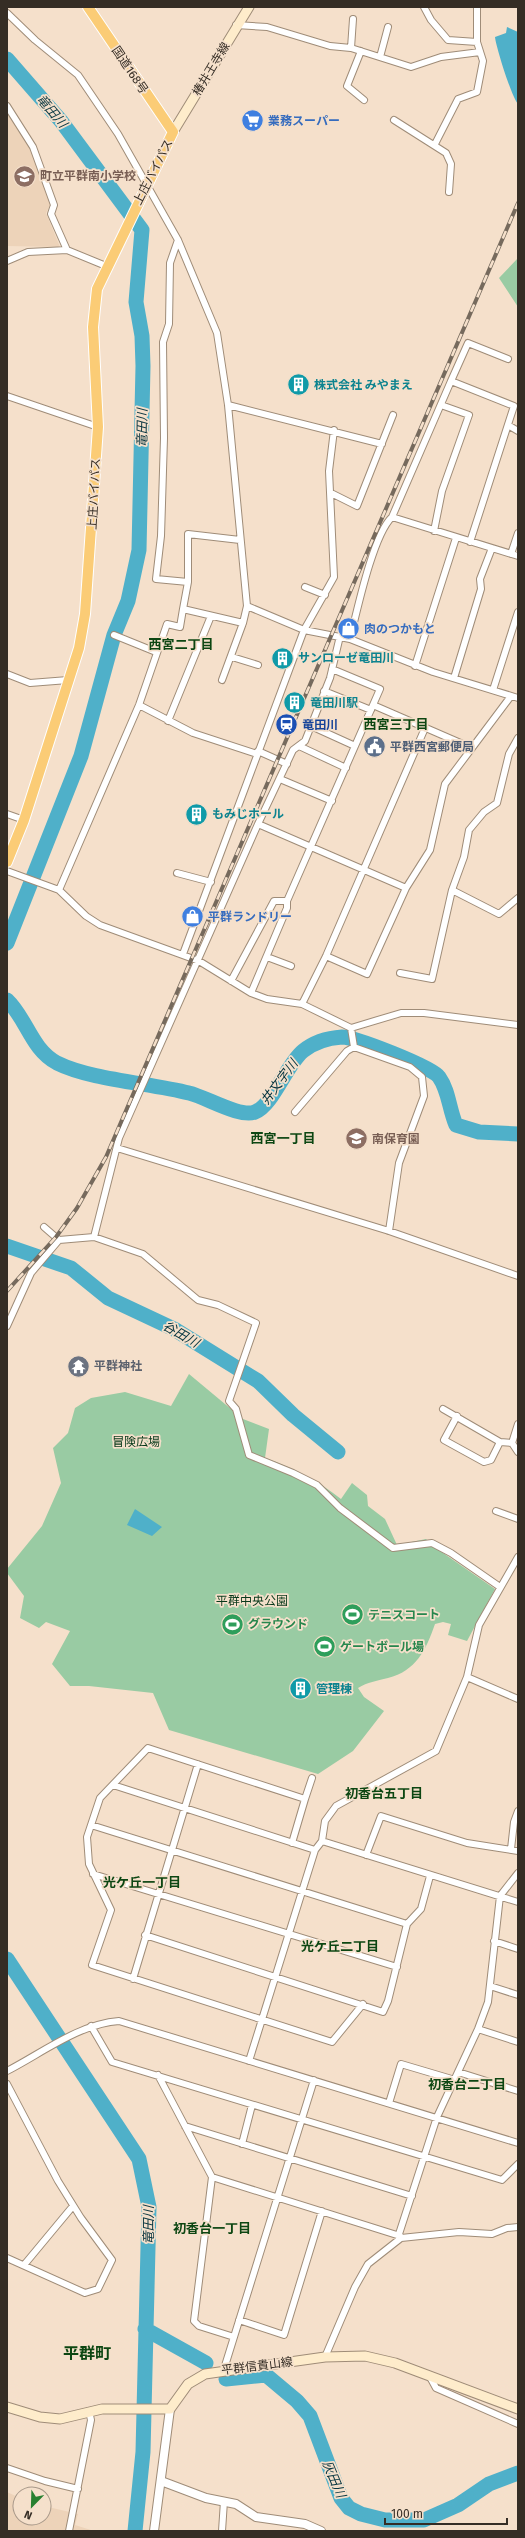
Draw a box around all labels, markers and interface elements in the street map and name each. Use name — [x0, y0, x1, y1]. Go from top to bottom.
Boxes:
street label: 椿井王寺線 — [190, 40, 232, 98]
street label: 国道168号 — [109, 44, 151, 96]
water label: 竜田川 — [34, 91, 72, 132]
supermarket icon: 業務スーパー — [239, 108, 265, 134]
place label: 業務スーパー — [268, 114, 340, 128]
street label: 上庄バイパス — [130, 137, 176, 207]
school or university icon: 町立平群南小学校 — [11, 163, 37, 189]
place label: 町立平群南小学校 — [40, 169, 136, 183]
building icon: 株式会社 みやまえ — [286, 372, 312, 398]
place label: 株式会社 みやまえ — [314, 378, 413, 392]
water label: 竜田川 — [134, 406, 150, 448]
street label: 上庄バイパス — [85, 458, 103, 530]
shop icon: 肉のつかもと — [336, 616, 362, 642]
place label: 肉のつかもと — [364, 622, 436, 636]
district label: 西宮二丁目 — [148, 637, 214, 652]
building icon: サンローゼ竜田川 — [270, 645, 296, 671]
place label: サンローゼ竜田川 — [298, 651, 394, 665]
building icon: 竜田川駅 — [282, 690, 308, 716]
place label: 竜田川駅 — [310, 696, 358, 710]
station icon: 竜田川 — [273, 712, 299, 738]
district label: 西宮三丁目 — [363, 717, 429, 732]
place label: 竜田川 — [302, 718, 338, 732]
public building icon: 平群西宮郵便局 — [361, 734, 387, 760]
place label: 平群西宮郵便局 — [390, 740, 474, 754]
building icon: もみじホール — [183, 801, 209, 827]
place label: もみじホール — [212, 807, 284, 821]
shop icon: 平群ランドリー — [180, 904, 206, 930]
place label: 平群ランドリー — [208, 910, 292, 924]
water label: 井文字川 — [257, 1055, 302, 1107]
school or university icon: 南保育園 — [343, 1126, 369, 1152]
district label: 西宮一丁目 — [250, 1131, 316, 1146]
place label: 南保育園 — [372, 1132, 420, 1146]
water label: 谷田川 — [160, 1318, 203, 1351]
temple icon: 平群神社 — [66, 1353, 92, 1379]
place label: 平群神社 — [94, 1359, 142, 1373]
park label: 冒険広場 — [112, 1435, 160, 1449]
park label: 平群中央公園 — [216, 1594, 288, 1608]
sports icon: テニスコート — [339, 1602, 365, 1628]
place label: テニスコート — [368, 1608, 440, 1622]
sports icon: グラウンド — [219, 1611, 245, 1637]
place label: グラウンド — [248, 1617, 308, 1631]
sports icon: ゲートボール場 — [312, 1634, 338, 1660]
place label: ゲートボール場 — [340, 1640, 424, 1654]
building icon: 管理棟 — [287, 1676, 313, 1702]
place label: 管理棟 — [316, 1682, 352, 1696]
district label: 初香台五丁目 — [345, 1786, 423, 1801]
district label: 光ケ丘一丁目 — [103, 1875, 181, 1890]
district label: 光ケ丘二丁目 — [301, 1939, 379, 1954]
district label: 初香台二丁目 — [428, 2077, 506, 2092]
water label: 竜田川 — [141, 2204, 156, 2245]
district label: 初香台一丁目 — [173, 2221, 251, 2236]
district label: 平群町 — [63, 2344, 111, 2363]
street label: 平群信貴山線 — [220, 2355, 294, 2377]
water label: 灰田川 — [319, 2458, 349, 2502]
north arrow — [12, 2486, 52, 2526]
scale bar — [385, 2500, 507, 2526]
text: N — [22, 2507, 34, 2522]
text: 100 m — [391, 2507, 423, 2521]

